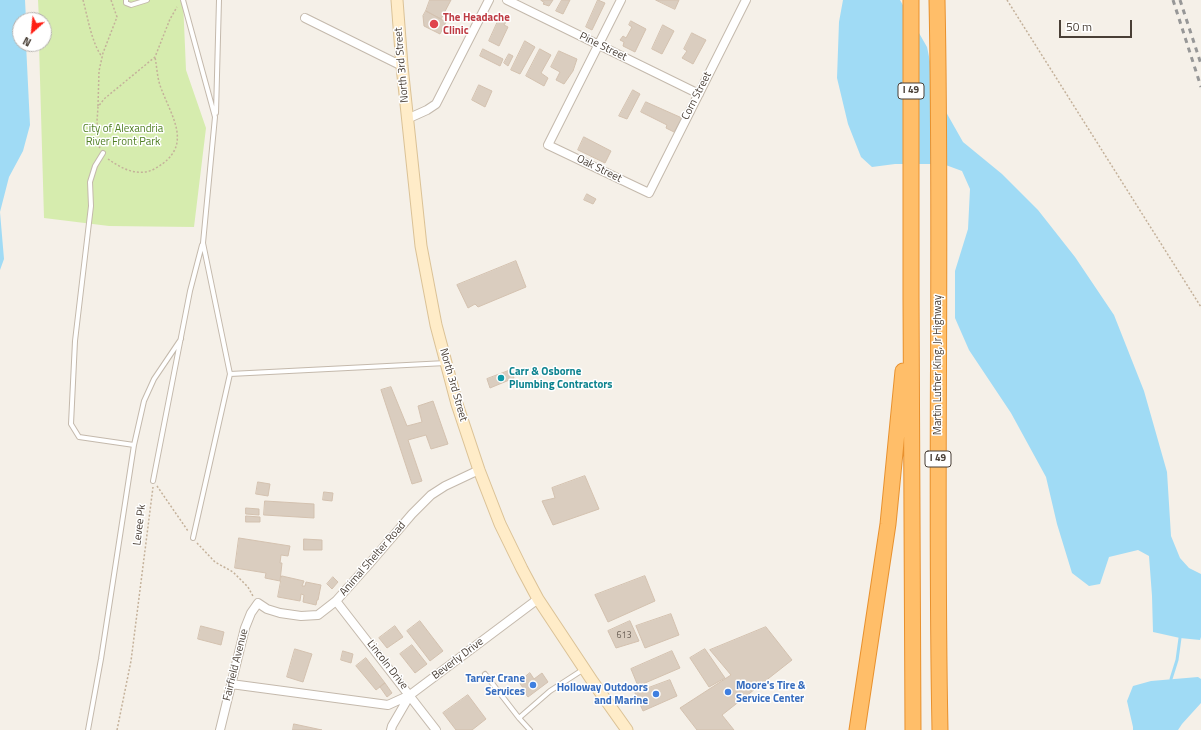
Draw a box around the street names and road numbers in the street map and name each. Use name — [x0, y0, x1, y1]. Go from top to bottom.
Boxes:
street label: North 3rd Street — [392, 27, 412, 103]
street label: Pine Street — [577, 30, 629, 64]
street label: Corn Street — [679, 70, 715, 122]
road number: I 49 — [898, 83, 924, 99]
street label: Oak Street — [574, 152, 624, 186]
street label: Martin Luther King, Jr Highway — [931, 295, 945, 435]
street label: North 3rd Street — [436, 347, 470, 423]
road number: I 49 — [925, 451, 951, 467]
street label: Levee Pk — [131, 504, 149, 546]
street label: Animal Shelter Road — [337, 519, 409, 599]
street label: Fairfield Avenue — [221, 628, 251, 702]
street label: Beverly Drive — [430, 635, 486, 683]
street label: Lincoln Drive — [364, 638, 410, 692]

